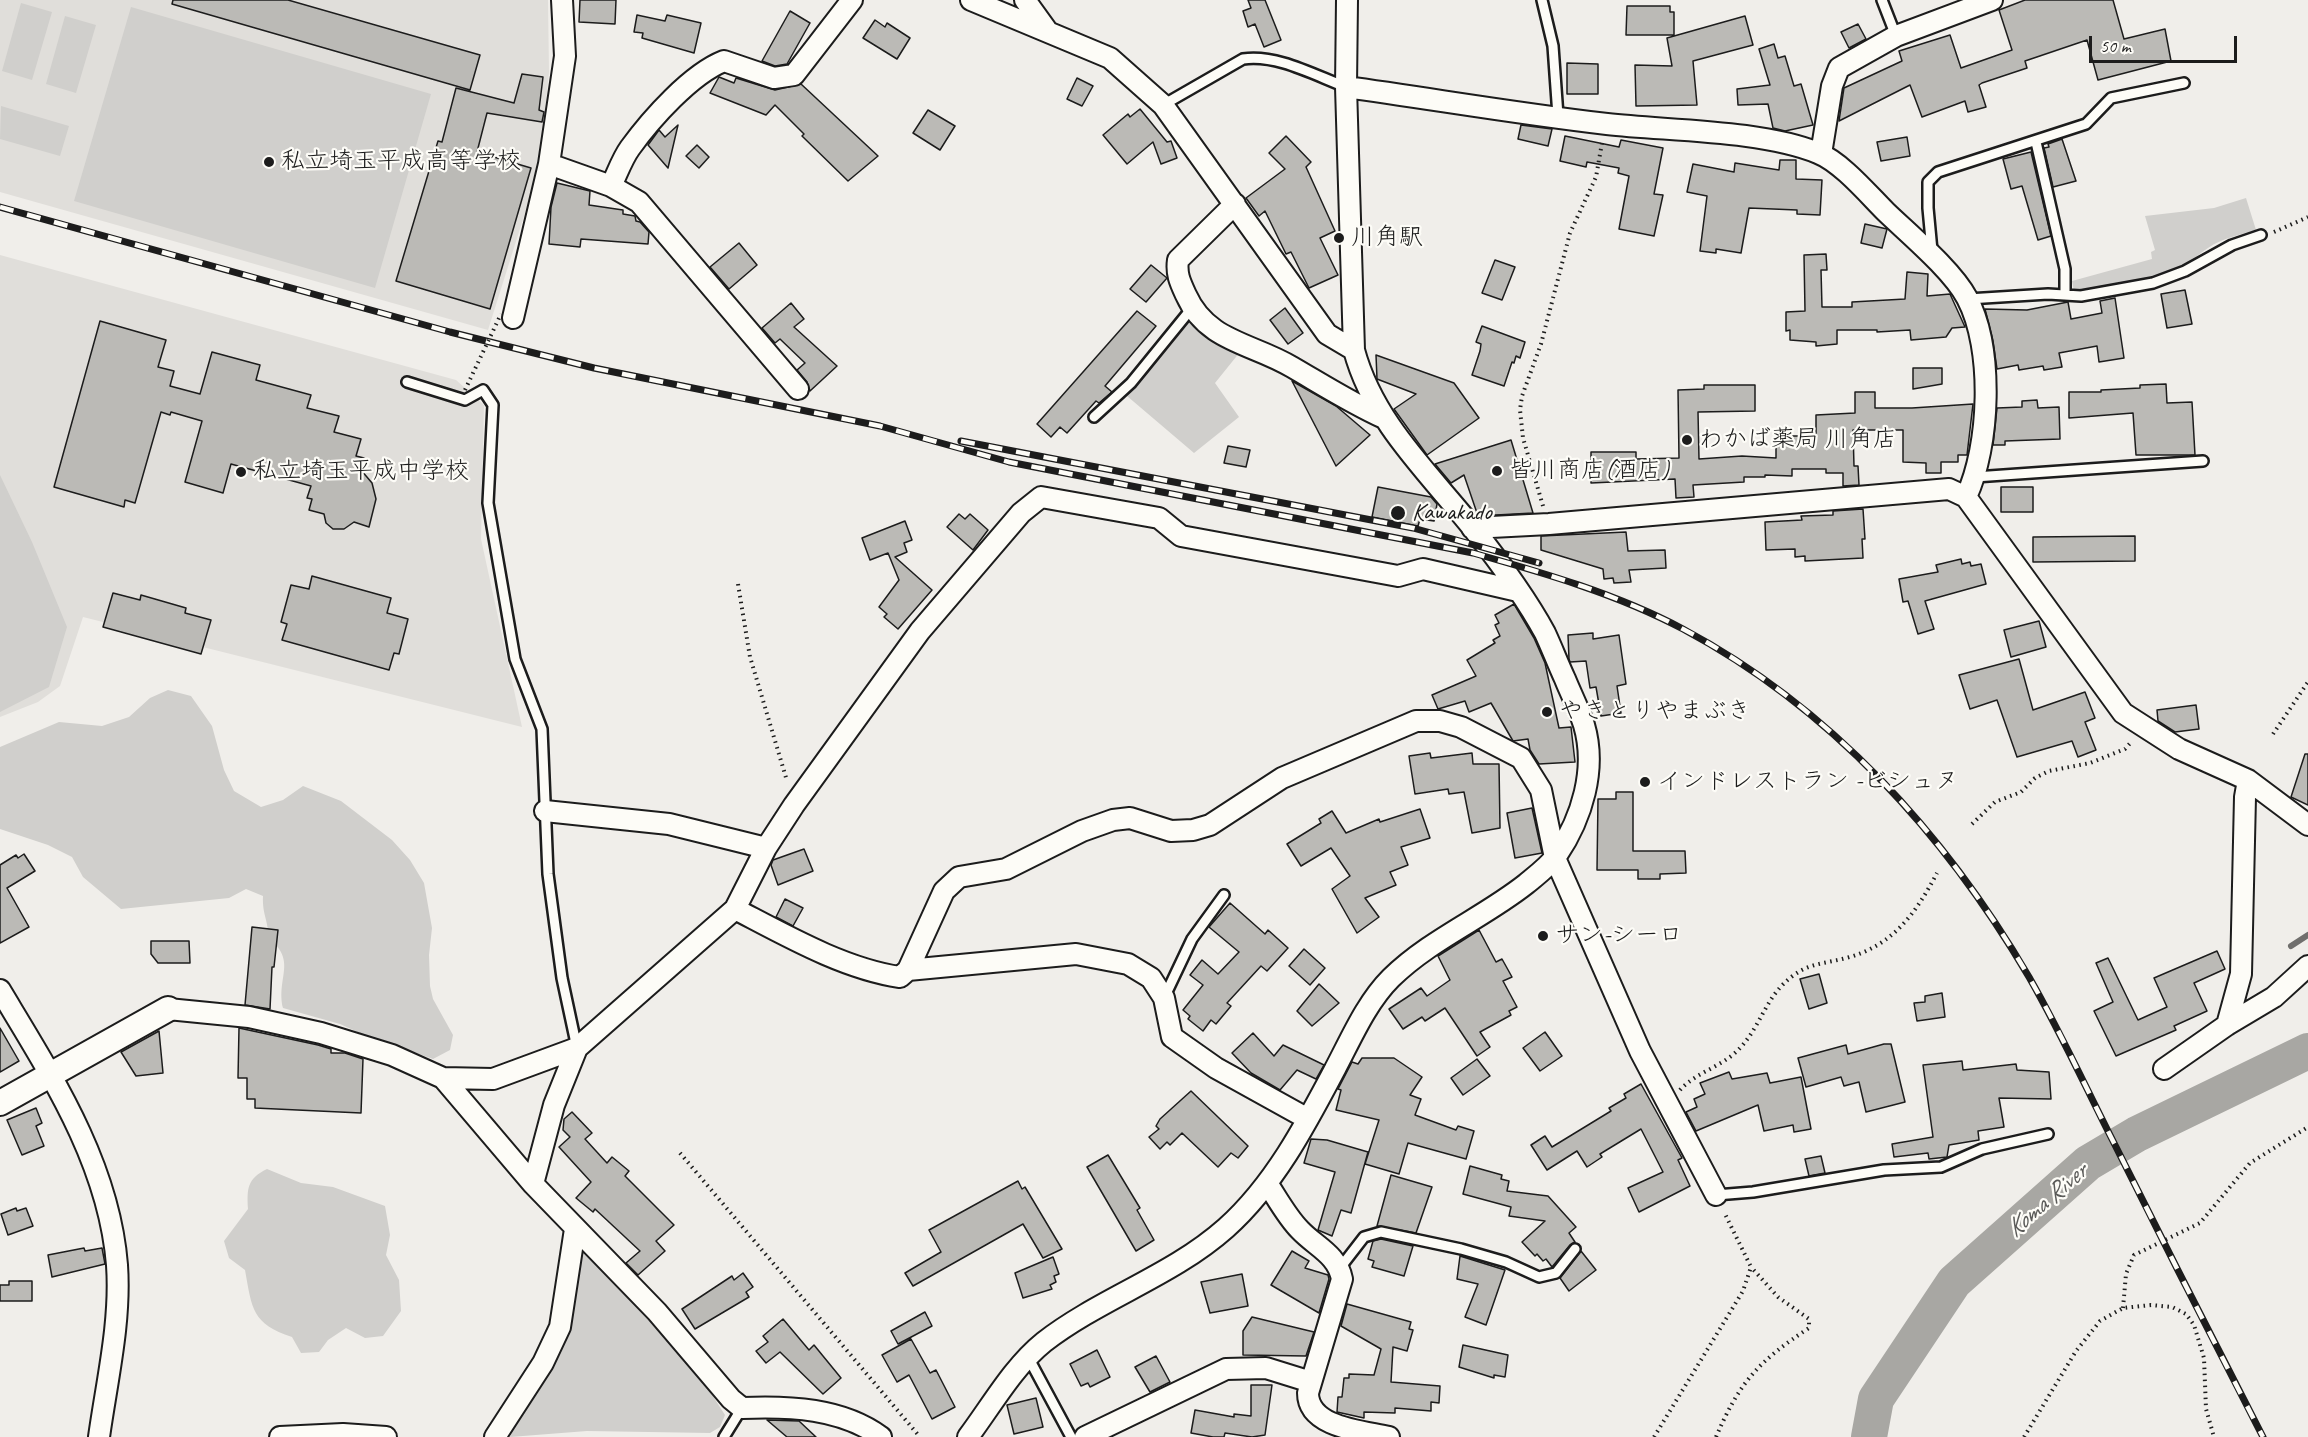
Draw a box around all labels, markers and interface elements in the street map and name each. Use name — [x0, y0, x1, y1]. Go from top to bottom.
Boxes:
scale bar — [2092, 24, 2240, 62]
text: 50 m — [2100, 35, 2131, 57]
place label: 私立埼玉平成高等学校 — [281, 148, 521, 176]
marker: 私立埼玉平成高等学校 — [262, 155, 276, 169]
place label: 川角駅 — [1351, 224, 1423, 252]
marker: 川角駅 — [1332, 231, 1346, 245]
place label: わかば薬局 川角店 — [1699, 426, 1897, 454]
marker: わかば薬局 川角店 — [1680, 433, 1694, 447]
place label: 皆川商店(酒店) — [1509, 457, 1669, 485]
place label: 私立埼玉平成中学校 — [253, 458, 469, 486]
marker: 皆川商店(酒店) — [1490, 464, 1504, 478]
marker: 私立埼玉平成中学校 — [234, 465, 248, 479]
place label: Kawakado — [1412, 499, 1492, 527]
marker: Kawakado — [1389, 504, 1407, 522]
place label: やきとりやまぶき — [1559, 698, 1751, 726]
marker: やきとりやまぶき — [1540, 705, 1554, 719]
place label: インドレストラン -ビシュヌ — [1657, 768, 1959, 796]
marker: インドレストラン -ビシュヌ — [1638, 775, 1652, 789]
place label: サン-シーロ — [1555, 922, 1683, 950]
marker: サン-シーロ — [1536, 929, 1550, 943]
water label: Koma River — [2000, 1157, 2094, 1245]

